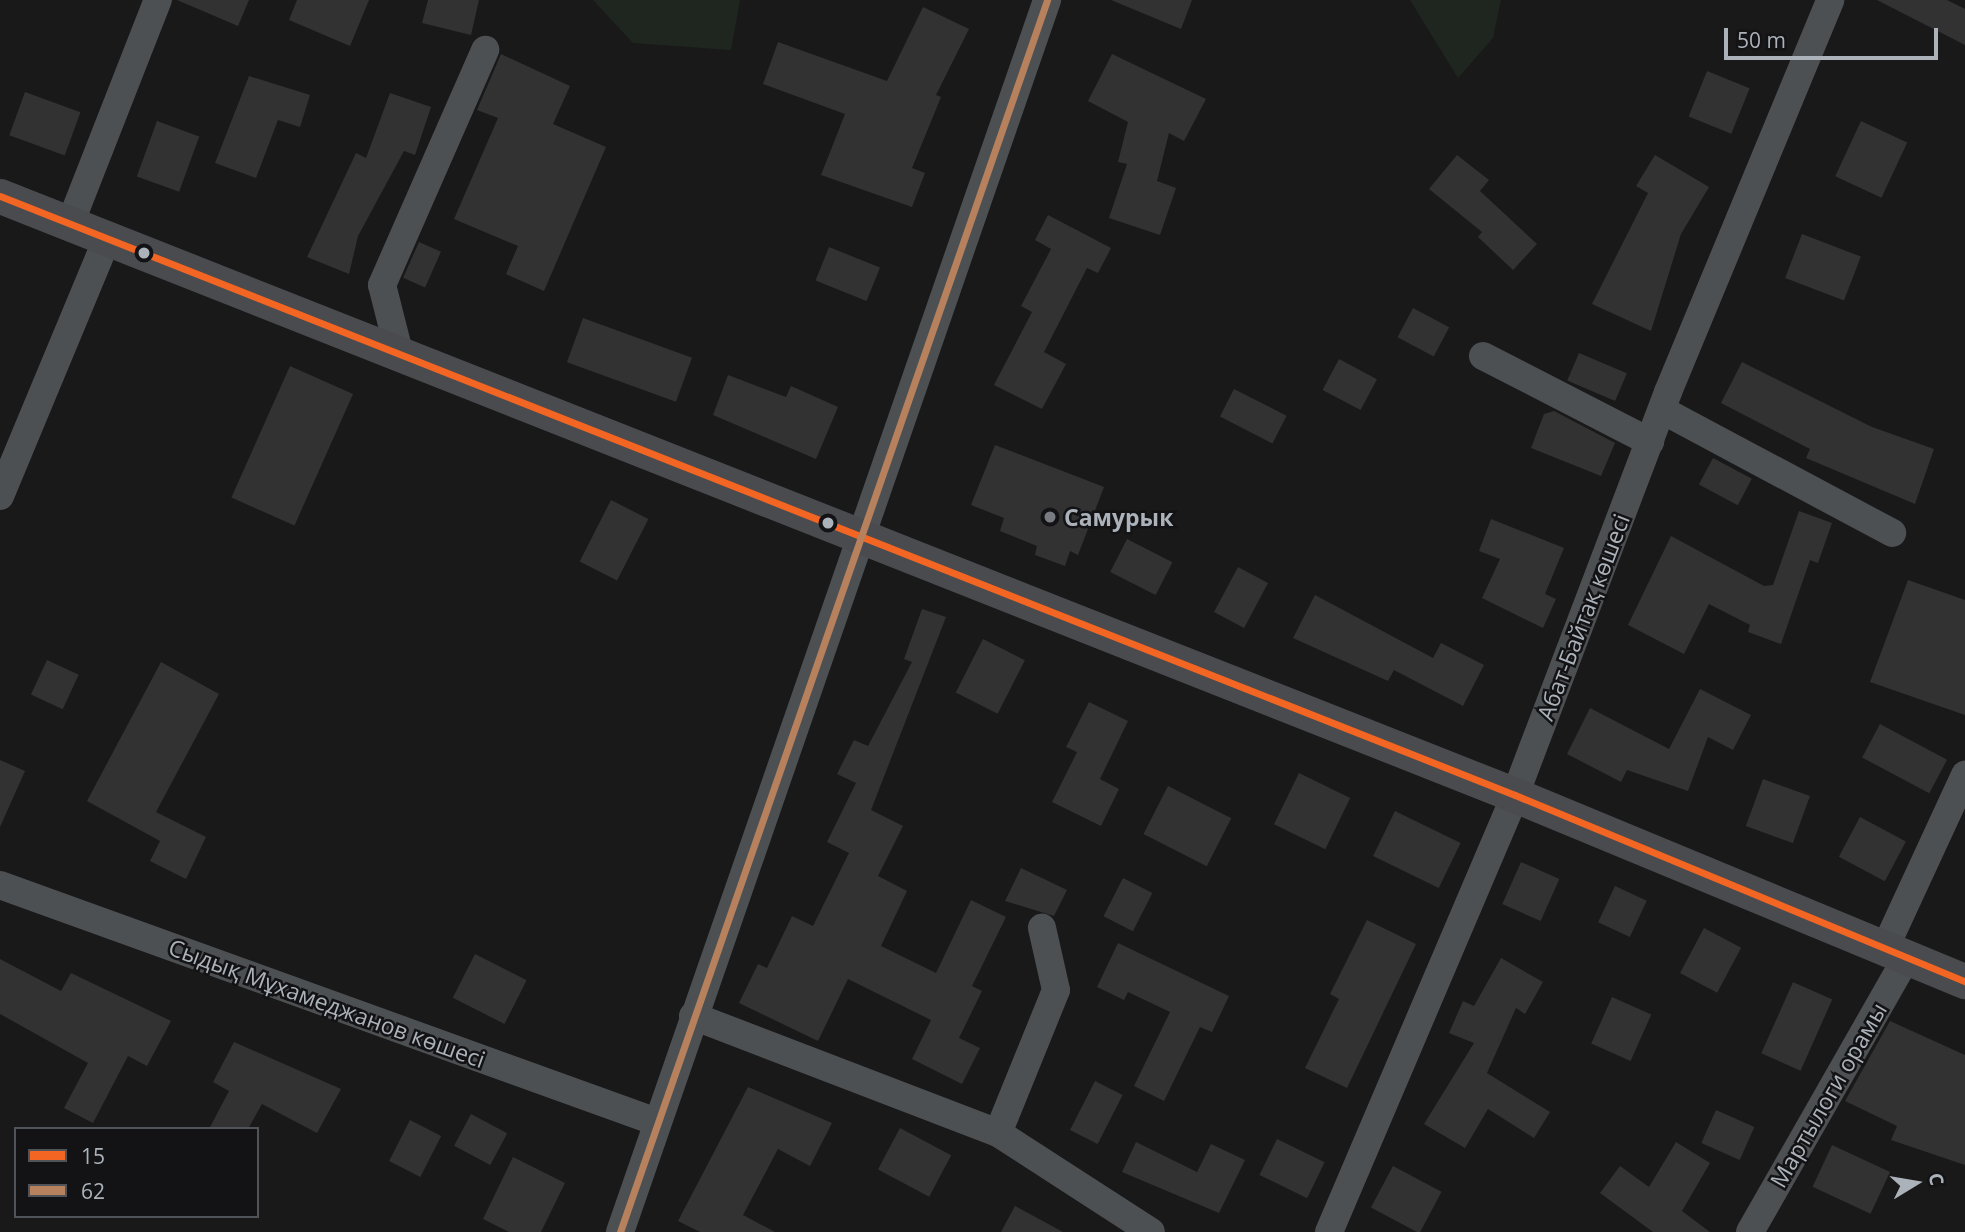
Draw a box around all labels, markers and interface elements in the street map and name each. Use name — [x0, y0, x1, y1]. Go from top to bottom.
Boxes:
scale bar — [1727, 14, 1940, 58]
text: 50 m — [1737, 26, 1786, 54]
unlabelled marker — [137, 246, 151, 260]
place label: Самурык — [1064, 503, 1173, 531]
marker: Самурык — [1042, 509, 1058, 525]
street label: Абат-Байтақ көшесі — [1531, 510, 1635, 724]
unlabelled marker — [821, 516, 835, 530]
street label: Сыдық Мұхамеджанов көшесі — [165, 933, 489, 1073]
street label: Мартылоги орамы — [1764, 998, 1892, 1192]
legend — [14, 1127, 259, 1218]
text: 15 — [81, 1142, 105, 1170]
north arrow — [1881, 1148, 1951, 1218]
text: С — [1923, 1171, 1951, 1187]
text: 62 — [81, 1177, 105, 1205]

